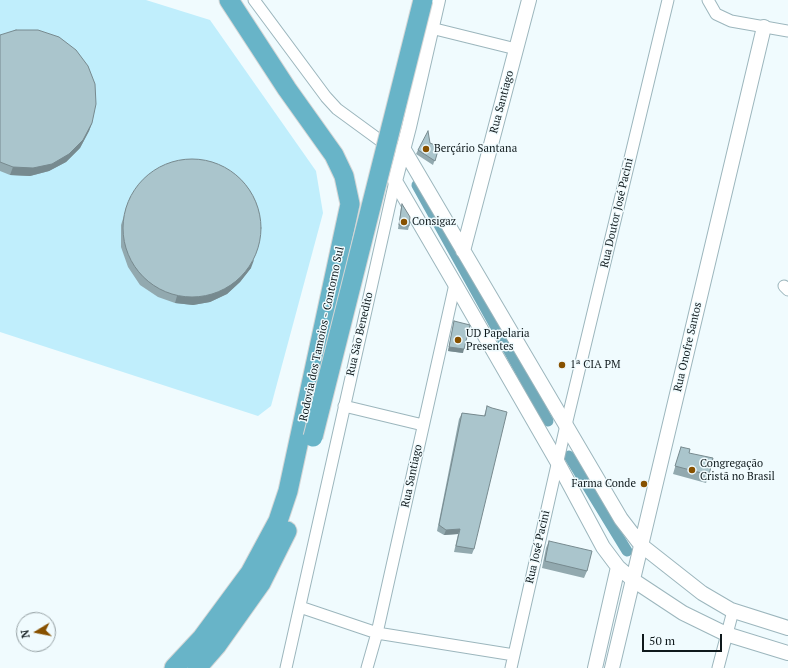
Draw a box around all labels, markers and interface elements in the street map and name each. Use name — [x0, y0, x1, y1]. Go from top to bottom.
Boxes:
street label: Rua Santiago — [487, 69, 517, 135]
place label: Berçário Santana — [434, 142, 517, 156]
marker: Berçário Santana — [421, 144, 431, 154]
street label: Rua Doutor José Pacini — [598, 157, 636, 269]
place label: Consigaz — [412, 215, 456, 229]
marker: Consigaz — [399, 217, 409, 227]
street label: Rodovia dos Tamoios - Contorno Sul — [297, 246, 347, 422]
street label: Rua São Benedito — [344, 291, 376, 377]
street label: Rua Onofre Santos — [671, 301, 705, 393]
place label: UD Papelaria Presentes — [466, 327, 530, 353]
marker: UD Papelaria Presentes — [453, 335, 463, 345]
place label: 1ª CIA PM — [570, 358, 621, 372]
marker: 1ª CIA PM — [557, 360, 567, 370]
street label: Rua Santiago — [399, 443, 425, 509]
place label: Congregação Cristã no Brasil — [700, 457, 775, 483]
marker: Congregação Cristã no Brasil — [687, 465, 697, 475]
place label: Farma Conde — [571, 477, 636, 491]
marker: Farma Conde — [639, 479, 649, 489]
street label: Rua José Pacini — [523, 509, 553, 585]
north arrow — [16, 612, 56, 652]
scale bar — [644, 626, 724, 652]
text: N — [18, 629, 33, 639]
text: 50 m — [649, 633, 675, 648]

